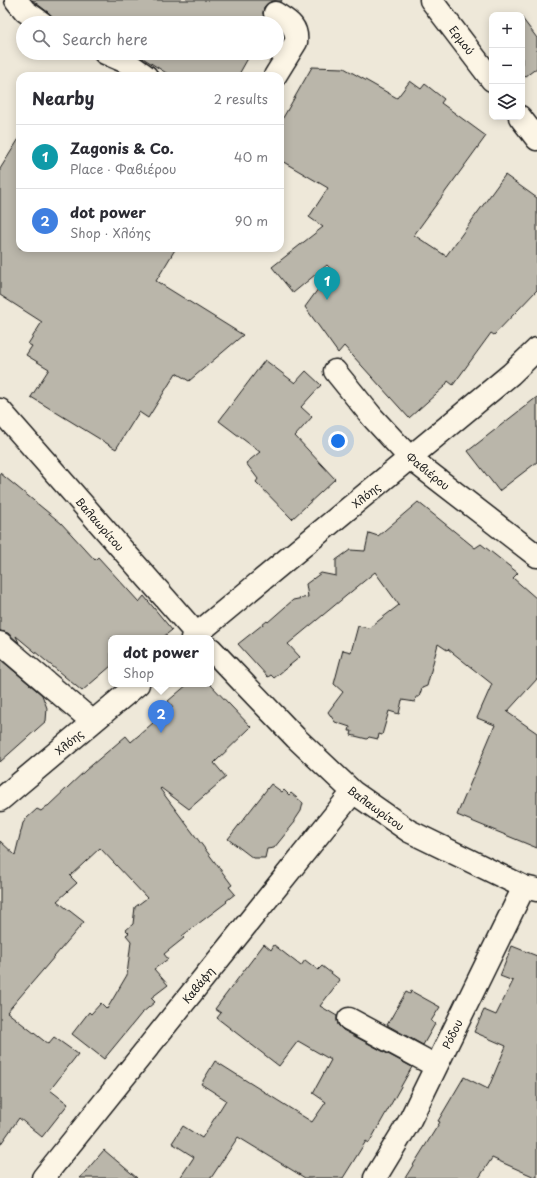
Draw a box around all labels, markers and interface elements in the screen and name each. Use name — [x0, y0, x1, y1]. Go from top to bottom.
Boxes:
map controls — [489, 12, 525, 120]
button: + — [489, 12, 525, 48]
search box — [16, 16, 284, 60]
street label: Ερμού — [445, 22, 479, 58]
icon: search — [30, 27, 52, 49]
text: Search here — [62, 27, 148, 50]
button: − — [489, 48, 525, 84]
button: layers — [489, 84, 525, 120]
text: Nearby — [32, 85, 94, 111]
text: 2 results — [214, 89, 268, 108]
text: Zagonis & Co. — [70, 136, 174, 159]
text: 1 — [42, 147, 48, 166]
text: 40 m — [234, 147, 268, 166]
text: Place · Φαβιέρου — [70, 159, 177, 178]
text: dot power — [70, 200, 146, 223]
text: 2 — [40, 211, 50, 230]
text: 90 m — [235, 211, 268, 230]
text: Shop · Χλόης — [70, 223, 151, 242]
pin: 1 — [314, 267, 340, 300]
your location — [328, 431, 348, 451]
street label: Φαβιέρου — [403, 448, 453, 494]
street label: Χλόης — [348, 478, 384, 512]
street label: Βαλαωρίτου — [72, 493, 128, 555]
popup — [108, 635, 214, 687]
text: dot power — [123, 640, 199, 663]
text: Shop — [123, 663, 154, 682]
pin: 2 — [148, 700, 174, 733]
street label: Χλόης — [51, 725, 87, 759]
street label: Βαλαωρίτου — [344, 782, 408, 834]
street label: Καβάφη — [178, 963, 218, 1007]
street label: Ρόδου — [438, 1016, 466, 1052]

